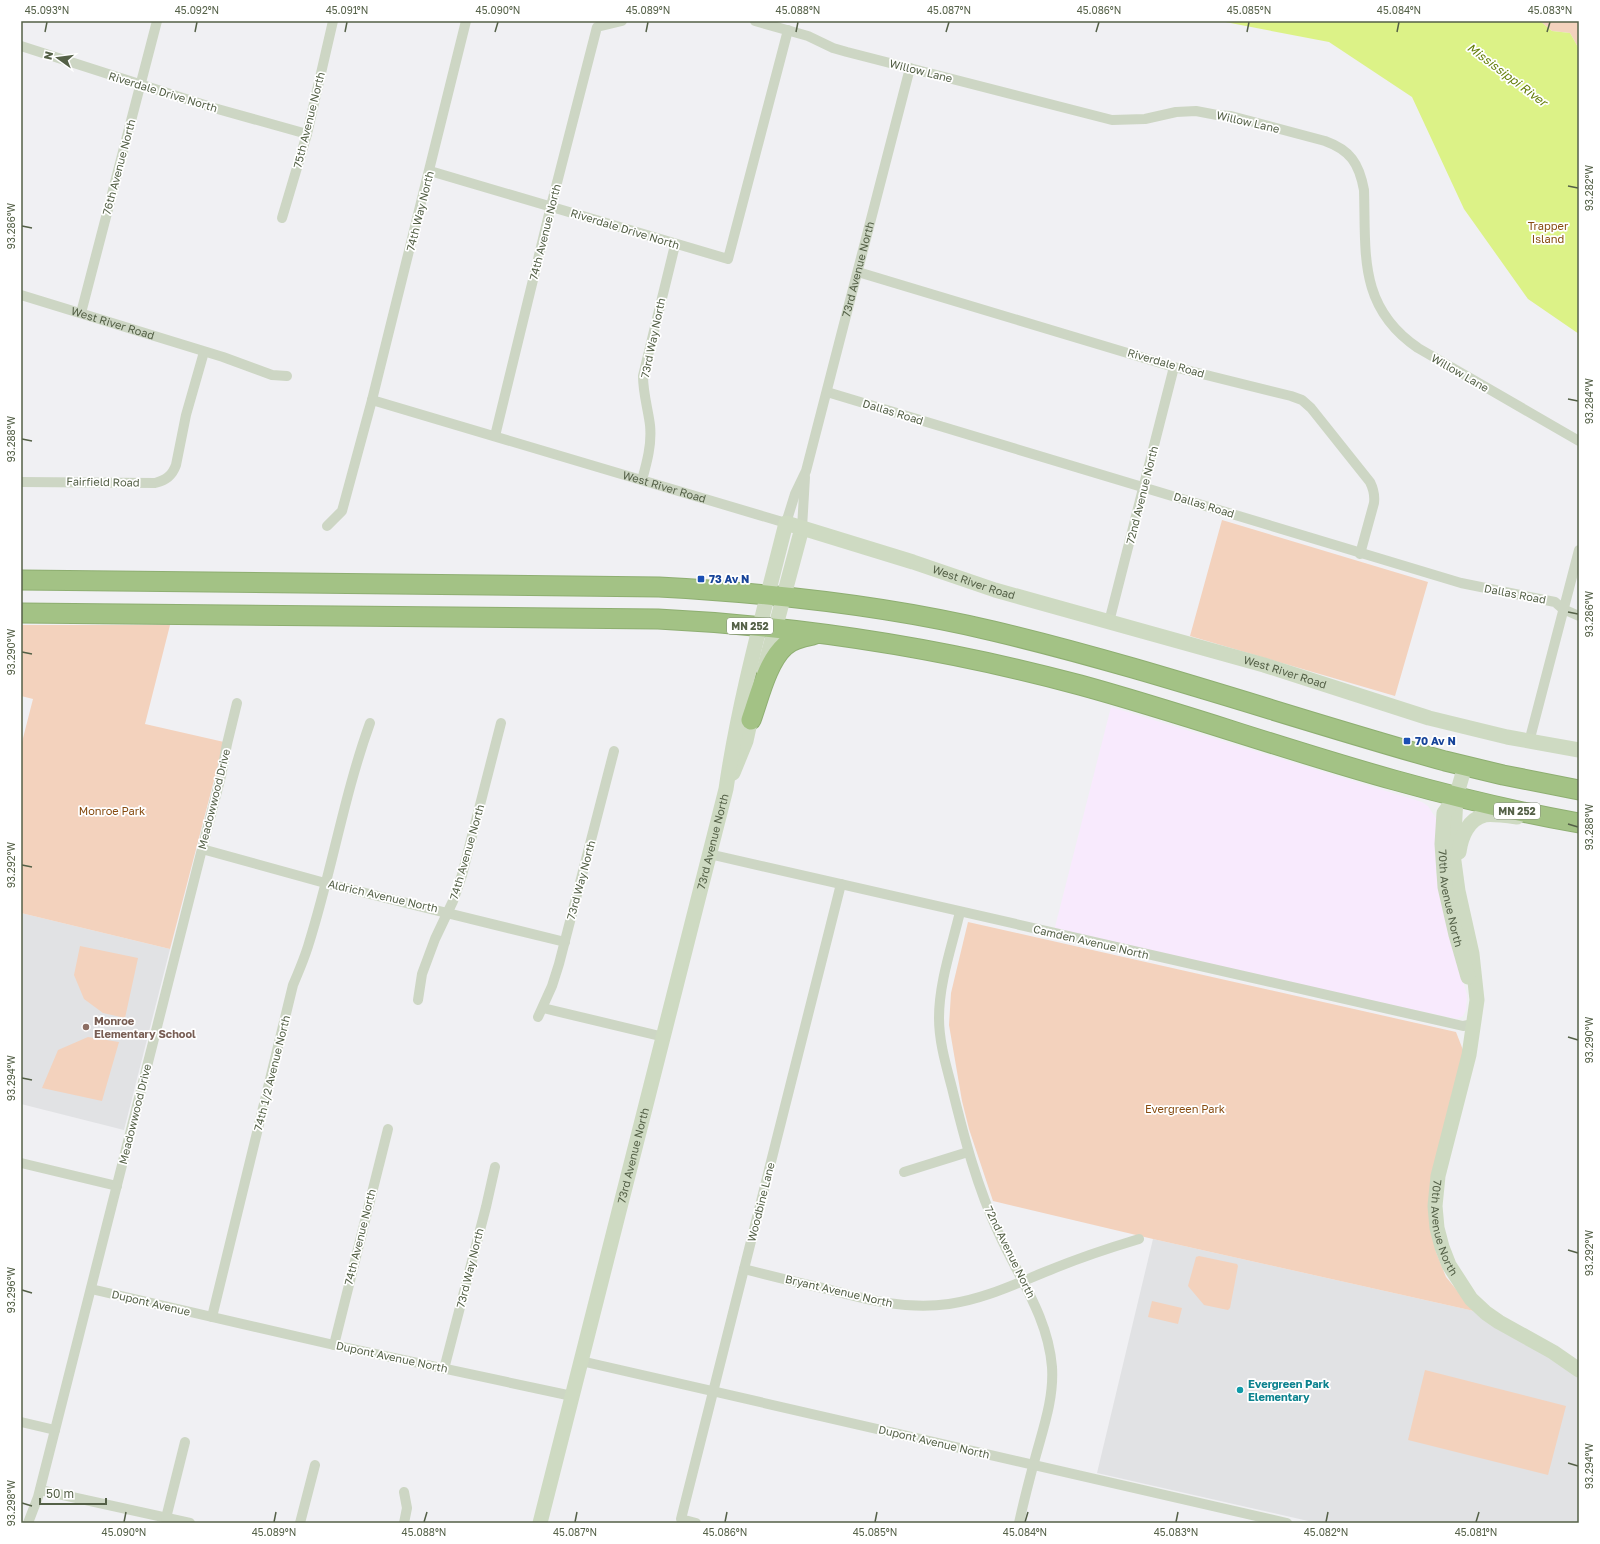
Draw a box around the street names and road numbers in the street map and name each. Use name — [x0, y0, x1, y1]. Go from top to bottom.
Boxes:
street label: Willow Lane — [888, 56, 954, 85]
street label: Riverdale Drive North — [107, 69, 219, 114]
street label: 75th Avenue North — [290, 71, 327, 169]
street label: Willow Lane — [1215, 108, 1281, 135]
street label: 76th Avenue North — [99, 118, 138, 216]
street label: 74th Way North — [403, 169, 436, 252]
street label: 74th Avenue North — [526, 182, 563, 281]
street label: Riverdale Drive North — [569, 206, 681, 251]
street label: 73rd Avenue North — [839, 220, 876, 318]
street label: 73rd Way North — [638, 297, 667, 379]
street label: West River Road — [70, 304, 156, 342]
street label: Riverdale Road — [1126, 345, 1206, 380]
street label: Willow Lane — [1429, 351, 1491, 394]
street label: Dallas Road — [861, 396, 925, 427]
street label: 72nd Avenue North — [1123, 444, 1160, 545]
street label: West River Road — [621, 468, 708, 505]
street label: Fairfield Road — [66, 474, 140, 489]
street label: Dallas Road — [1172, 489, 1236, 520]
street label: West River Road — [931, 562, 1017, 601]
street label: Dallas Road — [1483, 581, 1547, 606]
road number: MN 252 — [727, 618, 773, 634]
street label: West River Road — [1242, 653, 1328, 691]
street label: Meadowwood Drive — [195, 747, 232, 850]
street label: 73rd Avenue North — [694, 792, 731, 891]
street label: 74th Avenue North — [447, 803, 486, 901]
road number: MN 252 — [1494, 803, 1540, 819]
street label: 73rd Way North — [564, 839, 597, 921]
street label: 70th Avenue North — [1436, 849, 1466, 948]
street label: Aldrich Avenue North — [327, 877, 439, 914]
street label: Camden Avenue North — [1032, 922, 1150, 961]
street label: 74th 1/2 Avenue North — [251, 1014, 292, 1132]
street label: Meadowwood Drive — [116, 1062, 153, 1165]
street label: 73rd Avenue North — [614, 1106, 651, 1205]
street label: Woodbine Lane — [744, 1161, 777, 1243]
street label: 70th Avenue North — [1429, 1179, 1461, 1278]
street label: 74th Avenue North — [341, 1187, 378, 1286]
street label: 72nd Avenue North — [983, 1204, 1038, 1300]
street label: 73rd Way North — [453, 1227, 486, 1309]
street label: Bryant Avenue North — [784, 1272, 894, 1309]
street label: Dupont Avenue — [111, 1287, 192, 1318]
street label: Dupont Avenue North — [335, 1338, 449, 1375]
street label: Dupont Avenue North — [877, 1422, 991, 1461]

